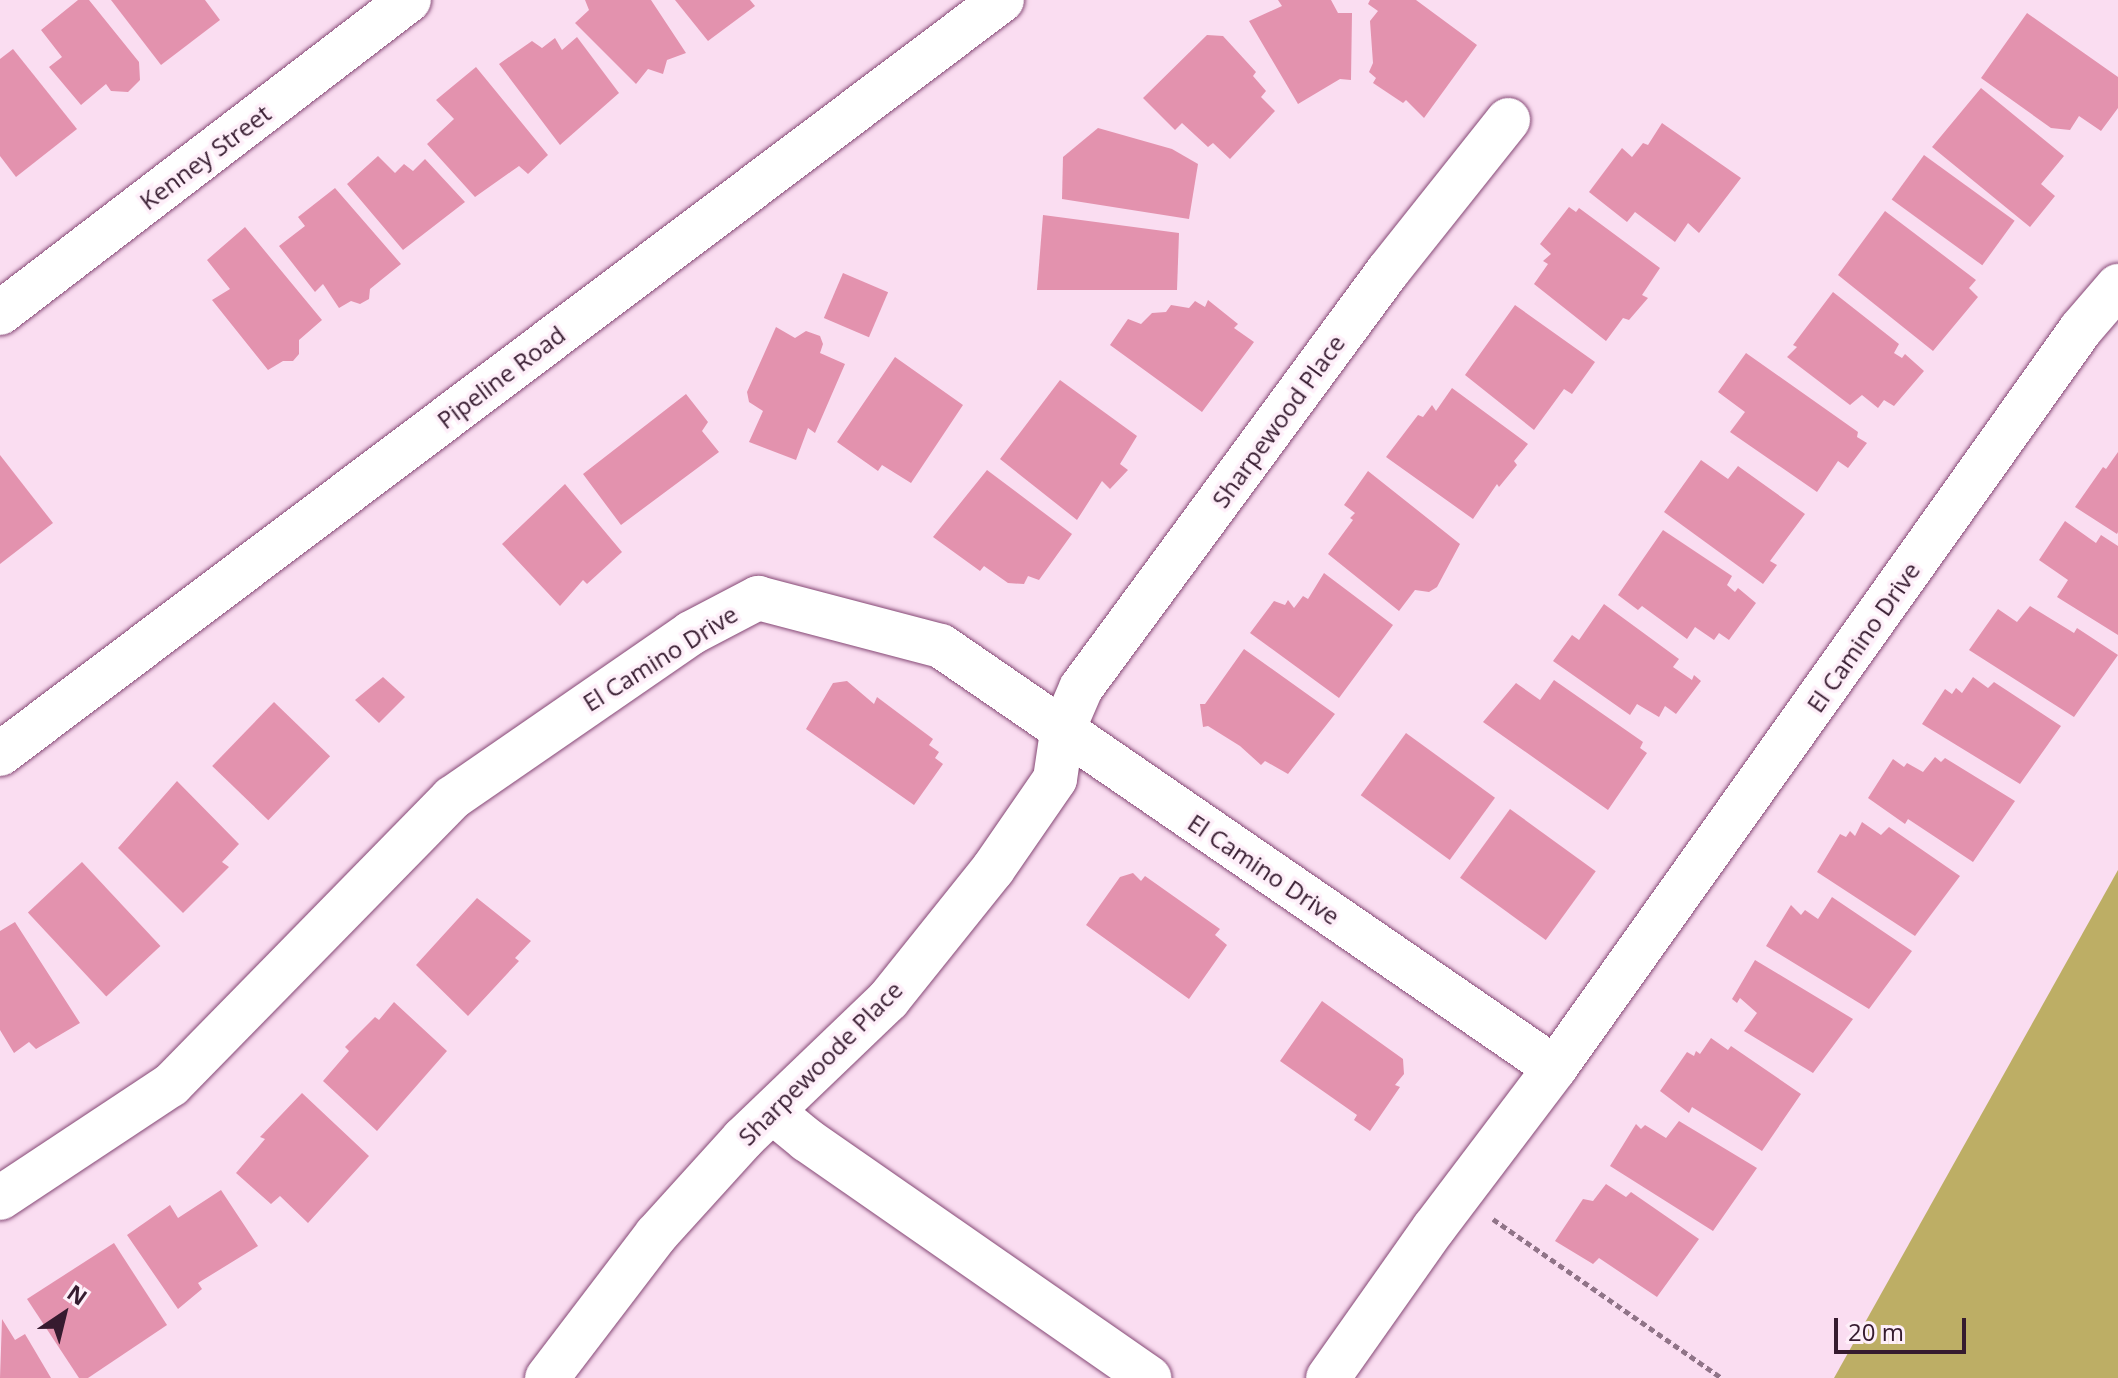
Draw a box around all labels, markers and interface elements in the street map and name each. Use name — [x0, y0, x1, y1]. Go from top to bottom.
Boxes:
street label: Kenney Street — [134, 98, 276, 216]
street label: Pipeline Road — [431, 320, 571, 434]
street label: Sharpewood Place — [1206, 329, 1350, 513]
street label: El Camino Drive — [1801, 556, 1925, 718]
street label: El Camino Drive — [578, 599, 742, 717]
street label: El Camino Drive — [1183, 808, 1345, 930]
street label: Sharpewoode Place — [732, 975, 908, 1151]
north arrow — [24, 1274, 104, 1354]
text: N — [62, 1277, 94, 1312]
scale bar — [1838, 1302, 1970, 1352]
text: 20 m — [1848, 1315, 1904, 1348]

